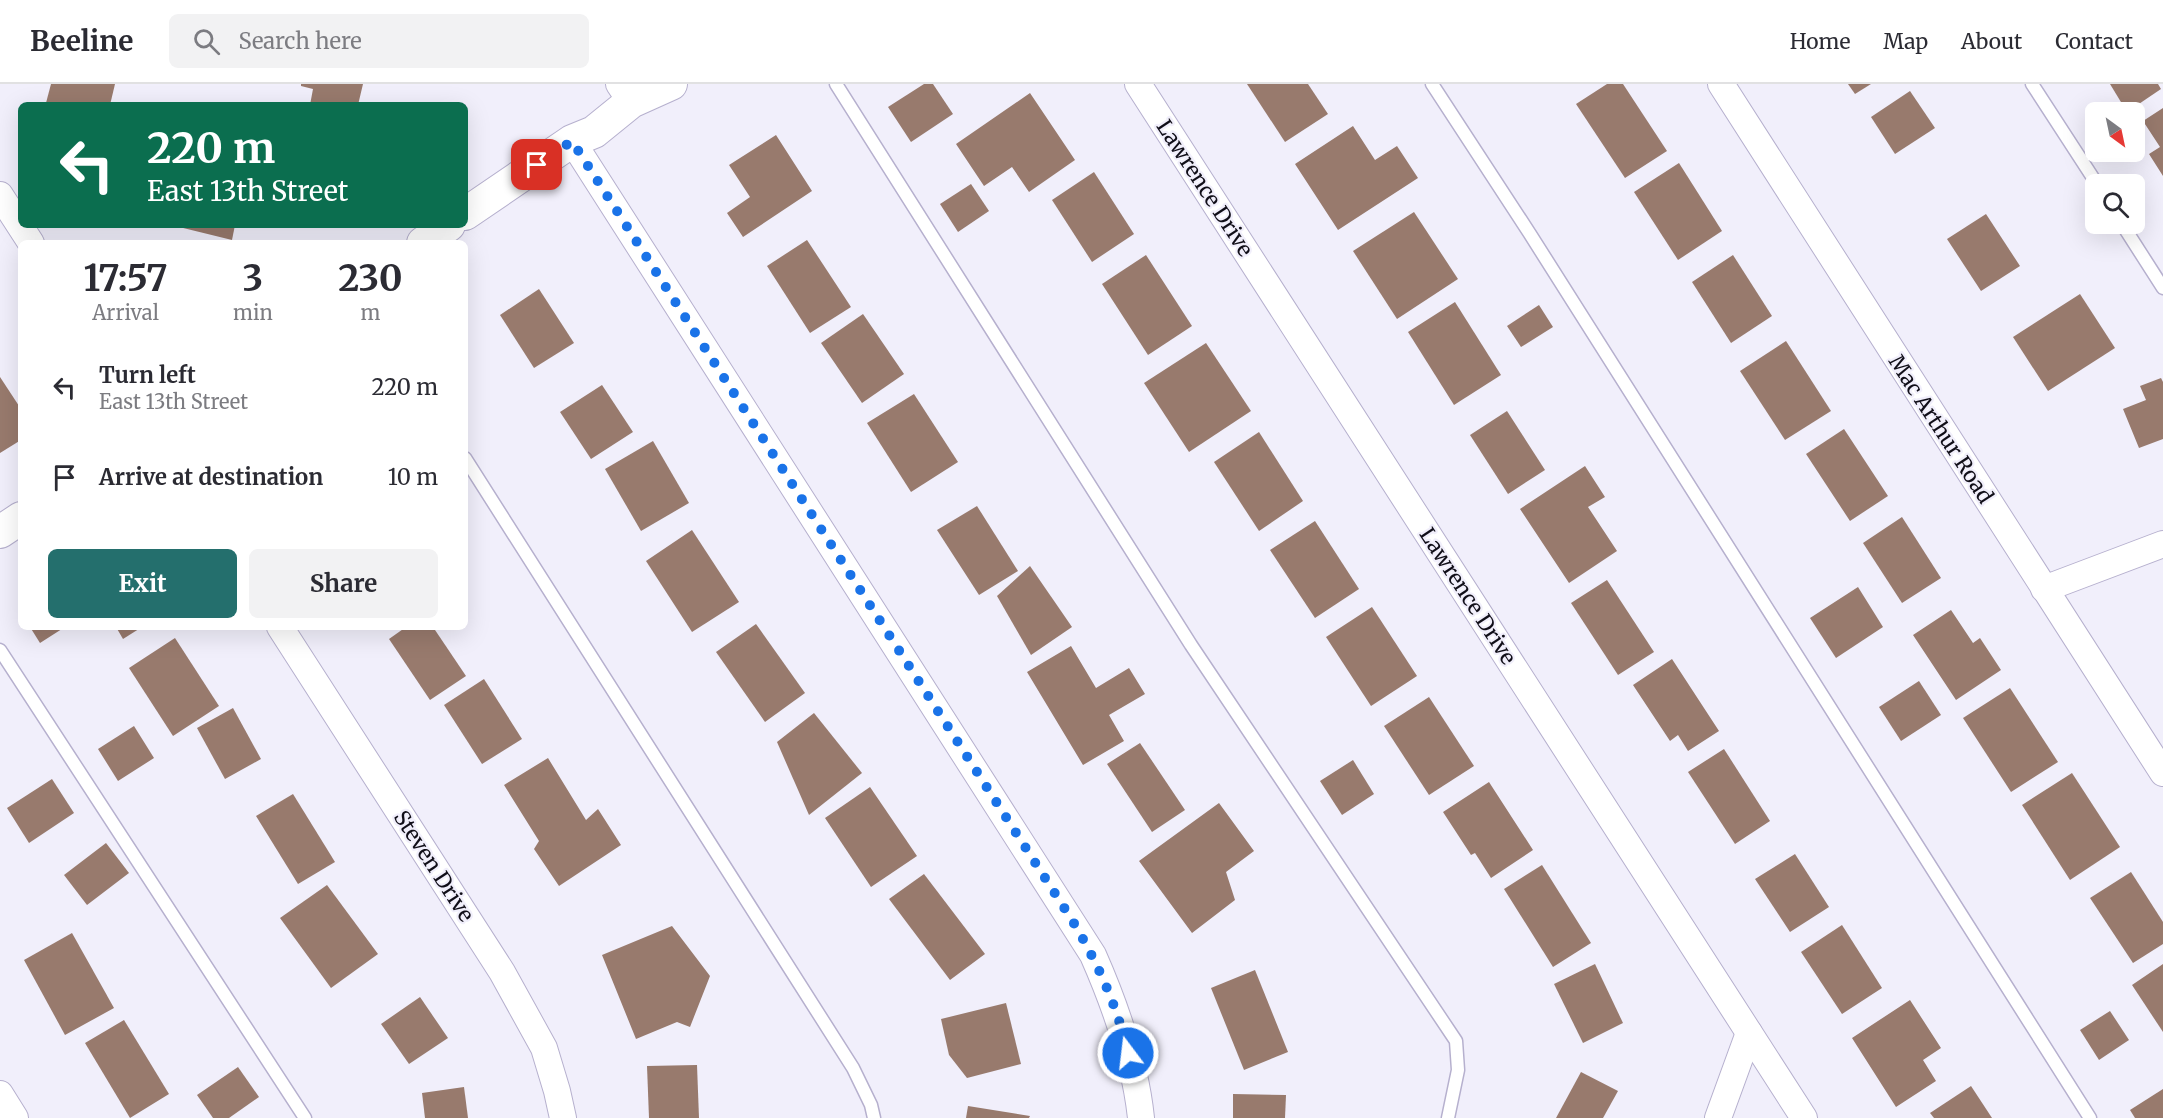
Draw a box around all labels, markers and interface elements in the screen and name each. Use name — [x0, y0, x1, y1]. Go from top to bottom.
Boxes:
search box — [169, 14, 589, 68]
text: Beeline — [30, 23, 133, 59]
icon: search — [190, 25, 223, 58]
text: Search here — [238, 27, 362, 55]
text: Home — [1790, 28, 1850, 55]
text: Map — [1883, 28, 1928, 55]
text: About — [1961, 28, 2022, 55]
text: Contact — [2055, 28, 2133, 55]
north arrow — [2085, 102, 2145, 162]
map controls — [2085, 102, 2145, 234]
street label: Lawrence Drive — [1151, 115, 1259, 261]
text: 220 m — [147, 122, 275, 174]
icon: left — [48, 126, 126, 204]
pin — [511, 139, 562, 190]
icon: arrive — [520, 148, 553, 181]
text: East 13th Street — [147, 174, 348, 208]
button: search — [2085, 174, 2145, 234]
text: 17:57 — [83, 256, 168, 301]
text: 3 — [243, 256, 263, 301]
text: 230 — [338, 256, 403, 301]
text: Arrival — [92, 300, 159, 325]
text: min — [233, 300, 273, 325]
text: m — [360, 300, 380, 325]
street label: Mac Arthur Road — [1883, 350, 1999, 509]
text: Turn left — [99, 361, 196, 389]
icon: left — [48, 371, 81, 404]
text: 220 m — [371, 373, 438, 401]
text: East 13th Street — [99, 389, 248, 414]
icon: arrive — [48, 461, 81, 494]
text: Arrive at destination — [99, 463, 323, 491]
text: 10 m — [388, 463, 438, 491]
street label: Lawrence Drive — [1414, 523, 1522, 669]
button: Exit — [48, 549, 237, 618]
button: Share — [249, 549, 438, 618]
street label: Steven Drive — [388, 805, 480, 927]
position arrow — [1096, 1021, 1160, 1085]

